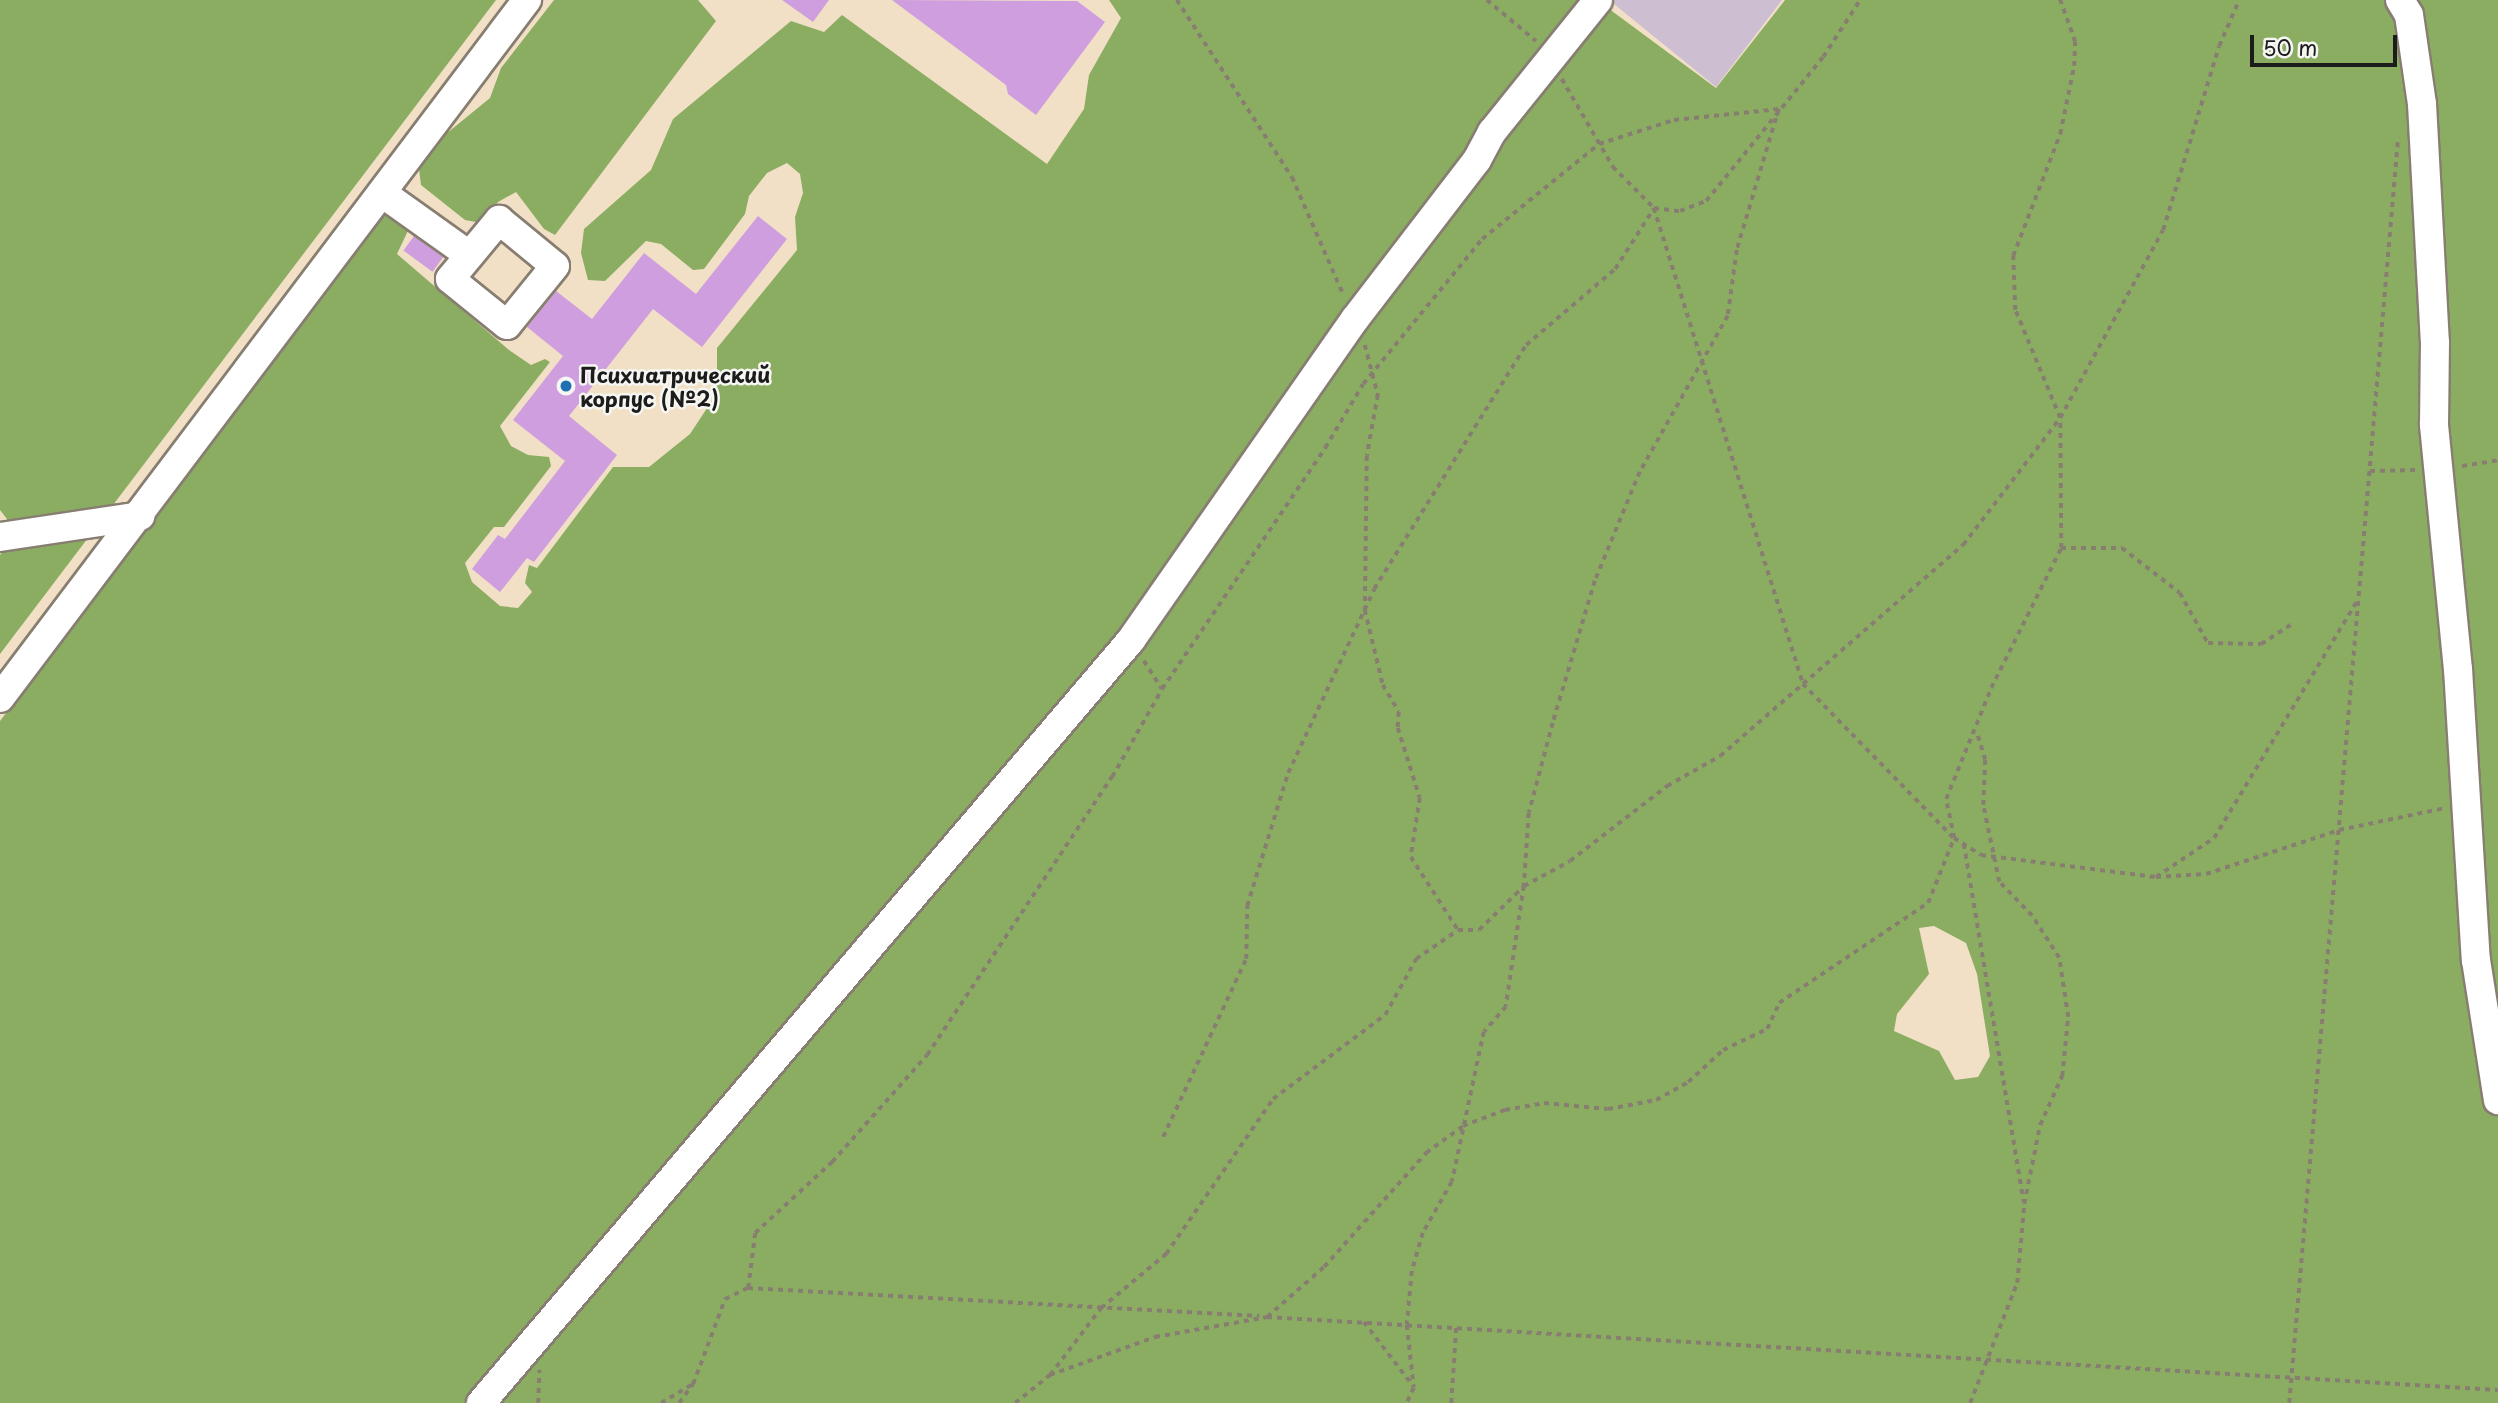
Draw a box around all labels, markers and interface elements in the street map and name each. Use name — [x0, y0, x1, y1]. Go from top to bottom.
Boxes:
scale bar — [2253, 21, 2400, 65]
text: 50 m — [2263, 31, 2317, 63]
place label: Психиатрический корпус (№2) — [580, 361, 770, 411]
marker: Психиатрический корпус (№2) — [558, 378, 574, 394]

